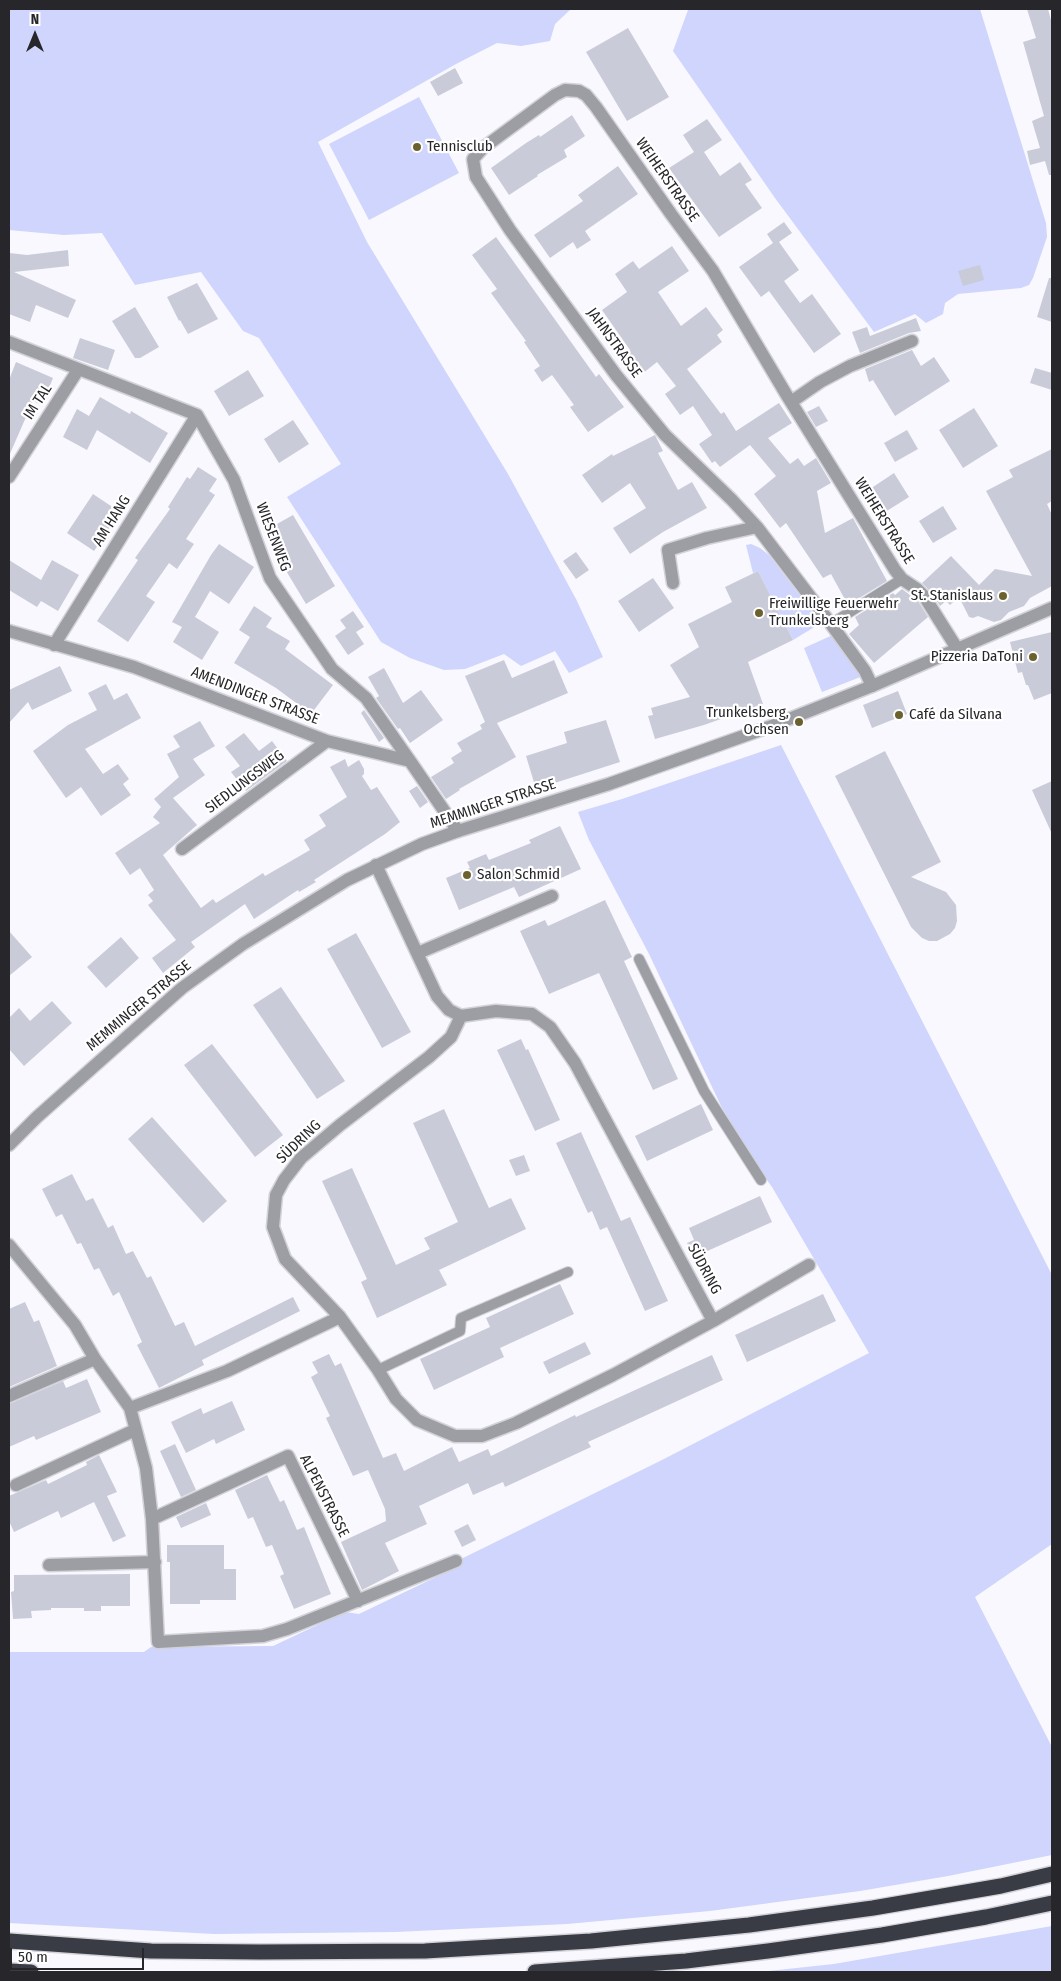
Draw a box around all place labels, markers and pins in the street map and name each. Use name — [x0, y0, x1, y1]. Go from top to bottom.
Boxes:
place label: Tennisclub — [427, 138, 493, 156]
marker: Tennisclub — [411, 141, 423, 153]
place label: St. Stanislaus — [911, 587, 993, 605]
marker: St. Stanislaus — [997, 590, 1009, 602]
place label: Freiwillige Feuerwehr Trunkelsberg — [769, 595, 898, 630]
marker: Freiwillige Feuerwehr Trunkelsberg — [753, 607, 765, 619]
place label: Pizzeria DaToni — [931, 648, 1023, 666]
marker: Pizzeria DaToni — [1027, 651, 1039, 663]
place label: Trunkelsberg, Ochsen — [706, 704, 789, 739]
place label: Café da Silvana — [909, 706, 1002, 724]
marker: Café da Silvana — [893, 709, 905, 721]
marker: Trunkelsberg, Ochsen — [793, 716, 805, 728]
place label: Salon Schmid — [477, 866, 560, 884]
marker: Salon Schmid — [461, 869, 473, 881]

